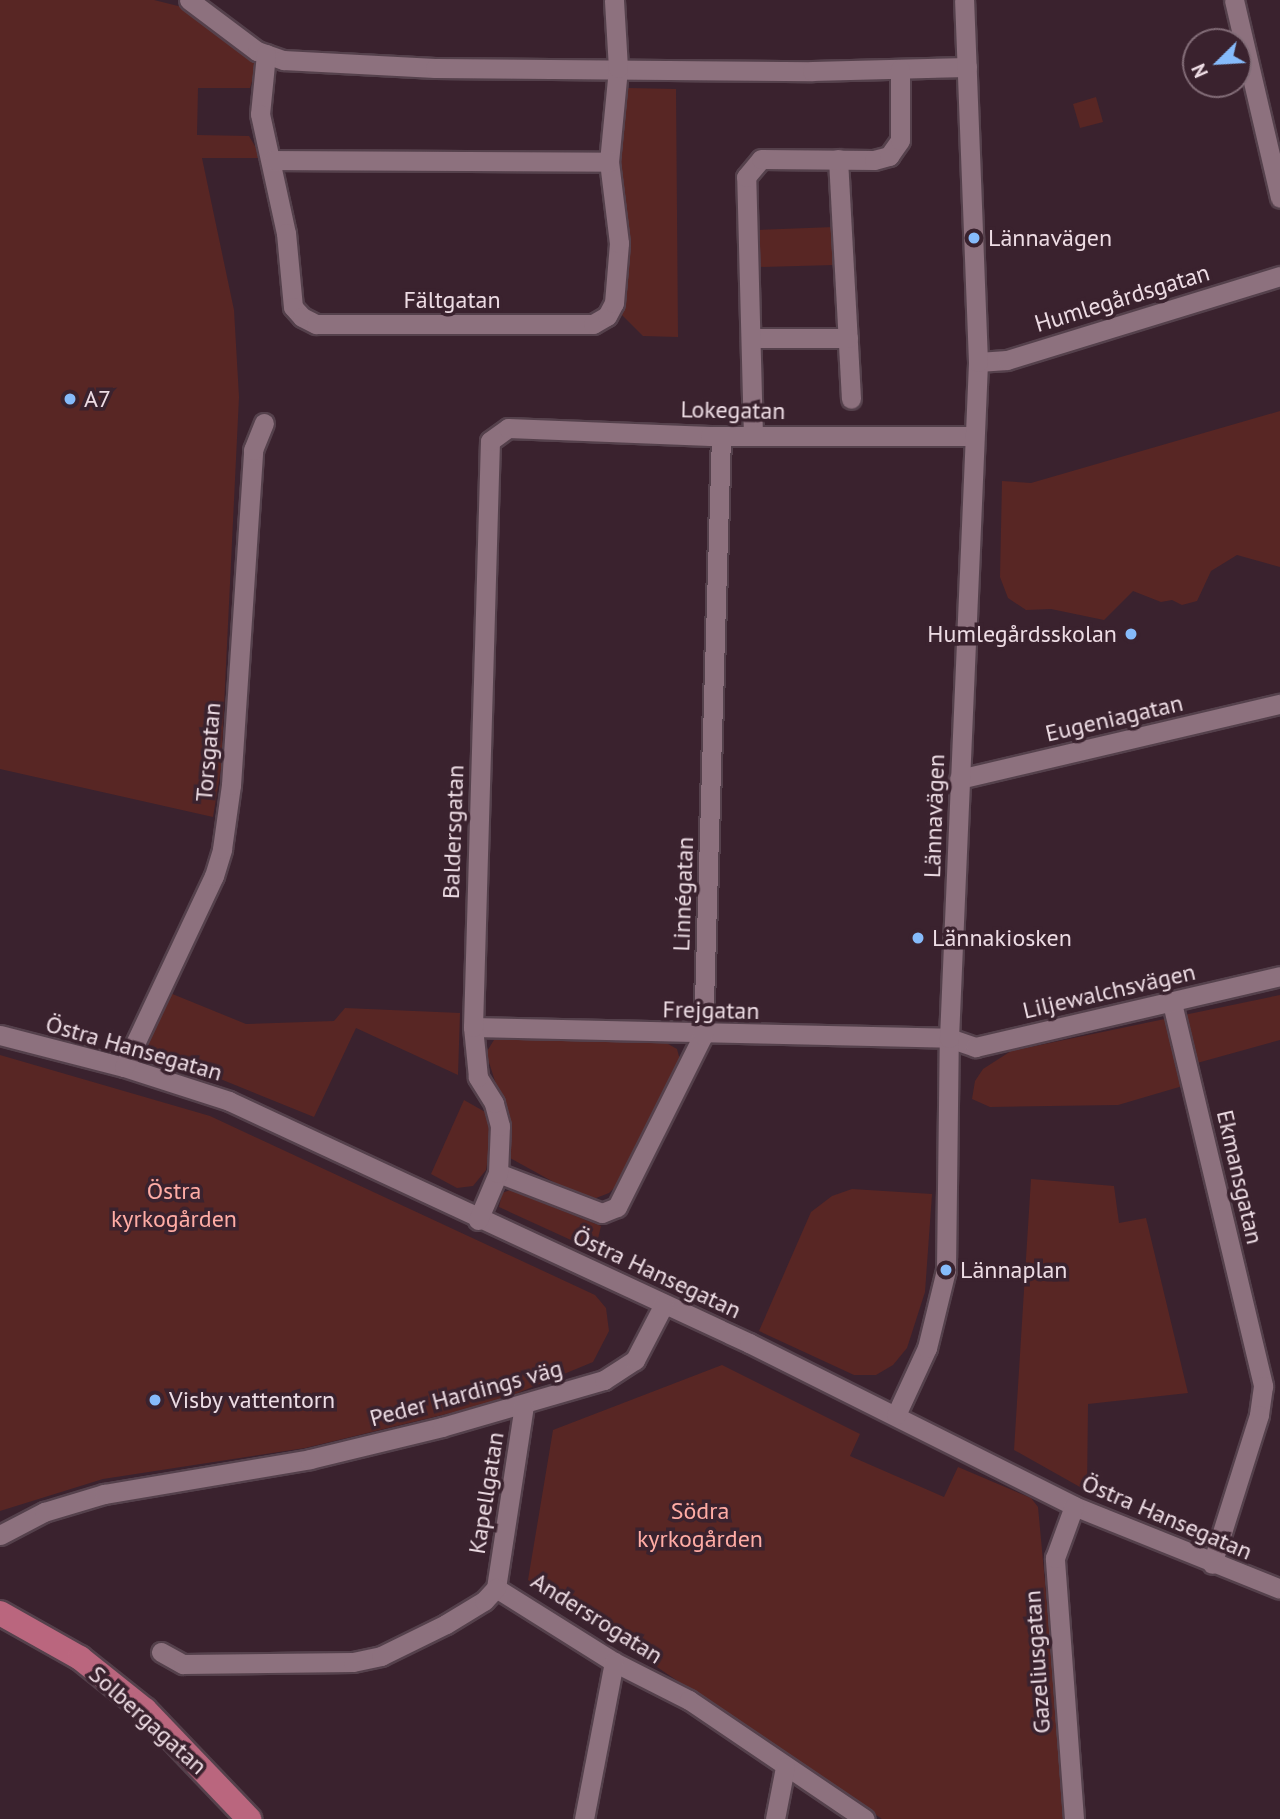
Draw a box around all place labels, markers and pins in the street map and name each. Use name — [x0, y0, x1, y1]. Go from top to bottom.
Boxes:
place label: Lännavägen — [988, 224, 1112, 252]
marker: Lännavägen — [966, 230, 982, 246]
place label: A7 — [84, 385, 111, 413]
marker: A7 — [62, 391, 78, 407]
place label: Humlegårdsskolan — [927, 620, 1117, 648]
marker: Humlegårdsskolan — [1123, 626, 1139, 642]
place label: Lännakiosken — [932, 924, 1072, 952]
marker: Lännakiosken — [910, 930, 926, 946]
place label: Lännaplan — [960, 1256, 1067, 1284]
marker: Lännaplan — [938, 1262, 954, 1278]
place label: Visby vattentorn — [169, 1386, 336, 1414]
marker: Visby vattentorn — [147, 1392, 163, 1408]

